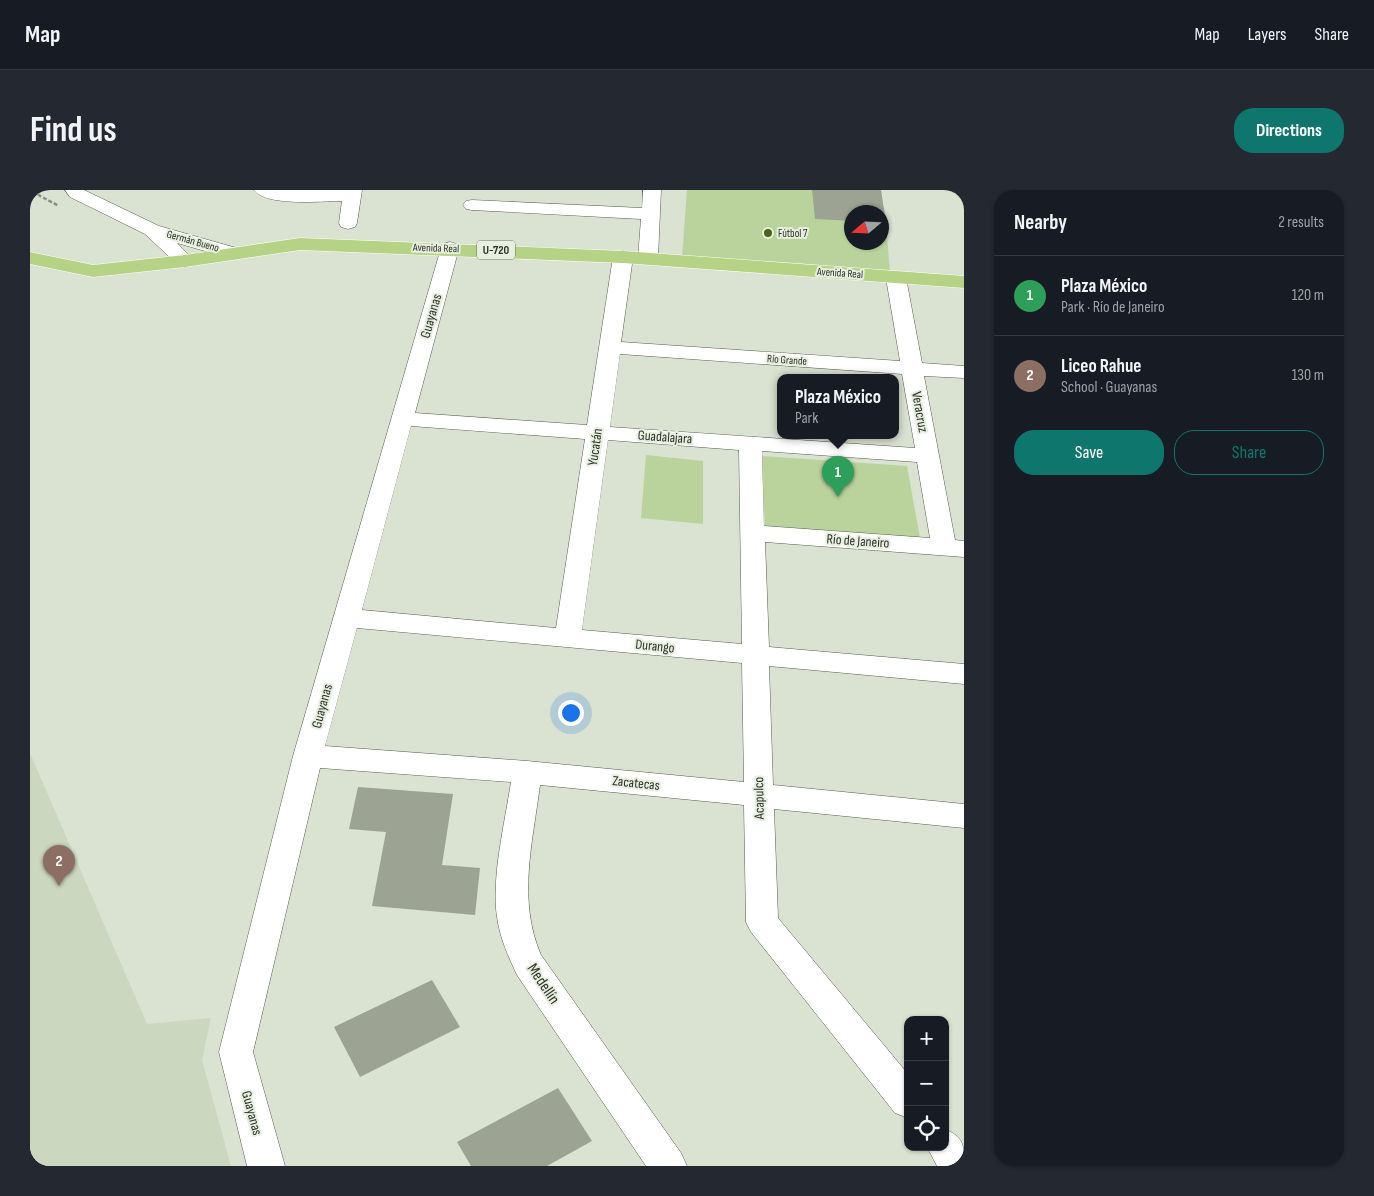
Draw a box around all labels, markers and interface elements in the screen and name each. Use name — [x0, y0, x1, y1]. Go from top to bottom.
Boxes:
text: Map — [25, 20, 60, 49]
text: Map — [1195, 24, 1220, 45]
text: Layers — [1248, 24, 1287, 45]
text: Share — [1315, 24, 1349, 45]
button: Directions — [1234, 108, 1344, 153]
text: Find us — [30, 109, 117, 152]
north arrow — [844, 205, 889, 250]
text: Nearby — [1014, 210, 1067, 235]
text: 2 results — [1278, 213, 1324, 232]
street label: Germán Bueno — [165, 227, 221, 255]
marker: Fútbol 7 — [762, 227, 774, 239]
place label: Fútbol 7 — [778, 227, 808, 240]
road number: U-720 — [477, 240, 515, 260]
street label: Avenida Real — [412, 241, 459, 255]
street label: Avenida Real — [816, 265, 863, 281]
text: Plaza México — [1061, 275, 1147, 298]
text: 1 — [1027, 286, 1033, 305]
text: 120 m — [1292, 286, 1324, 305]
street label: Guayanas — [417, 292, 445, 340]
text: Park · Río de Janeiro — [1061, 298, 1165, 317]
street label: Río Grande — [767, 352, 807, 368]
text: Liceo Rahue — [1061, 355, 1141, 378]
text: 2 — [1026, 366, 1034, 385]
text: 130 m — [1292, 366, 1324, 385]
popup — [777, 374, 899, 439]
text: School · Guayanas — [1061, 378, 1157, 397]
text: Plaza México — [795, 386, 881, 409]
street label: Veracruz — [908, 390, 932, 434]
text: Park — [795, 409, 818, 428]
street label: Yucatán — [584, 427, 606, 467]
street label: Guadalajara — [637, 427, 693, 447]
button: Save — [1014, 430, 1164, 475]
button: Share — [1174, 430, 1324, 475]
pin: 1 — [822, 456, 854, 497]
street label: Río de Janeiro — [826, 530, 890, 552]
street label: Durango — [635, 635, 676, 657]
street label: Guayanas — [308, 682, 336, 730]
your location — [558, 700, 584, 726]
street label: Zacatecas — [612, 772, 660, 794]
street label: Acapulco — [750, 776, 768, 820]
pin: 2 — [43, 845, 75, 886]
street label: Medellín — [523, 960, 563, 1008]
map controls — [904, 1016, 949, 1151]
button: + — [904, 1016, 949, 1061]
button: − — [904, 1061, 949, 1106]
street label: Guayanas — [238, 1089, 266, 1137]
button: locate — [904, 1106, 949, 1151]

